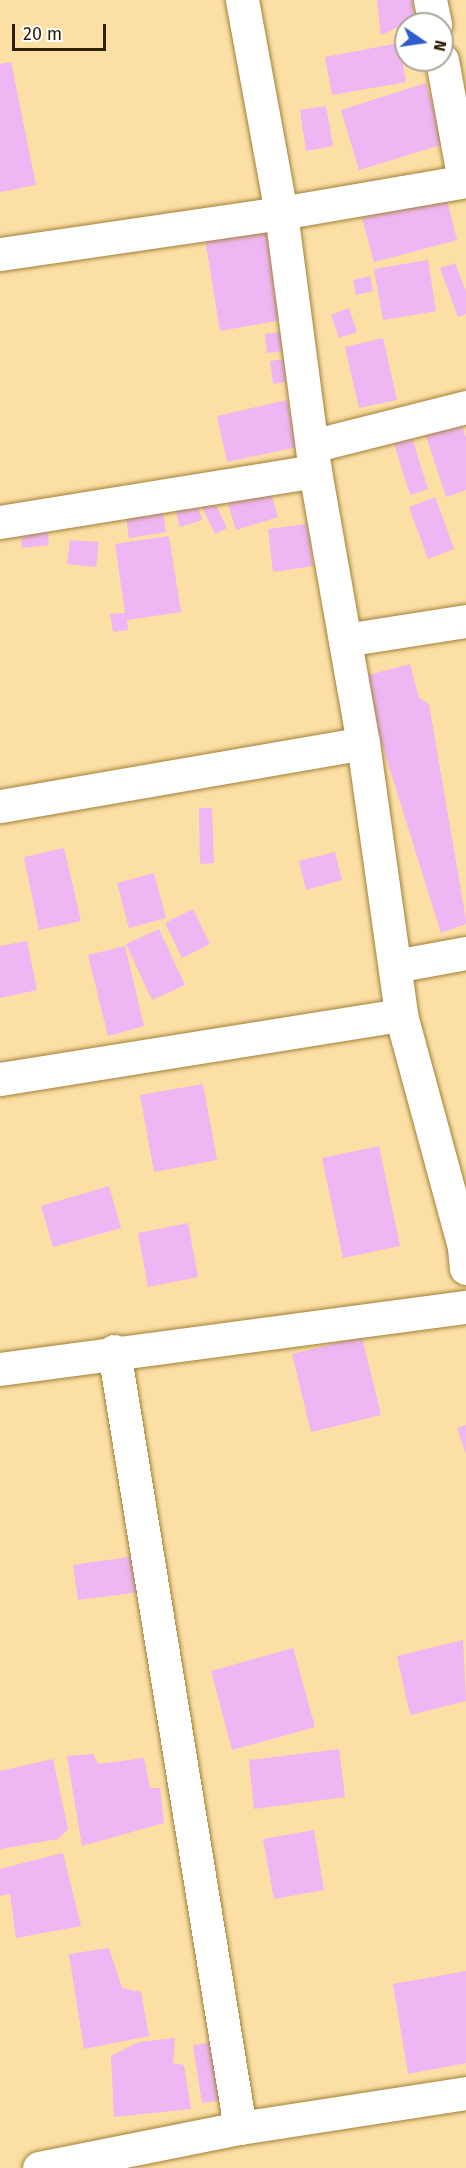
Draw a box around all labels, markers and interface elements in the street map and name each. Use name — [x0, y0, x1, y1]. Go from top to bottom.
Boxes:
scale bar — [15, 12, 110, 50]
north arrow — [394, 12, 454, 72]
text: 20 m — [23, 23, 62, 45]
text: N — [430, 38, 451, 53]

